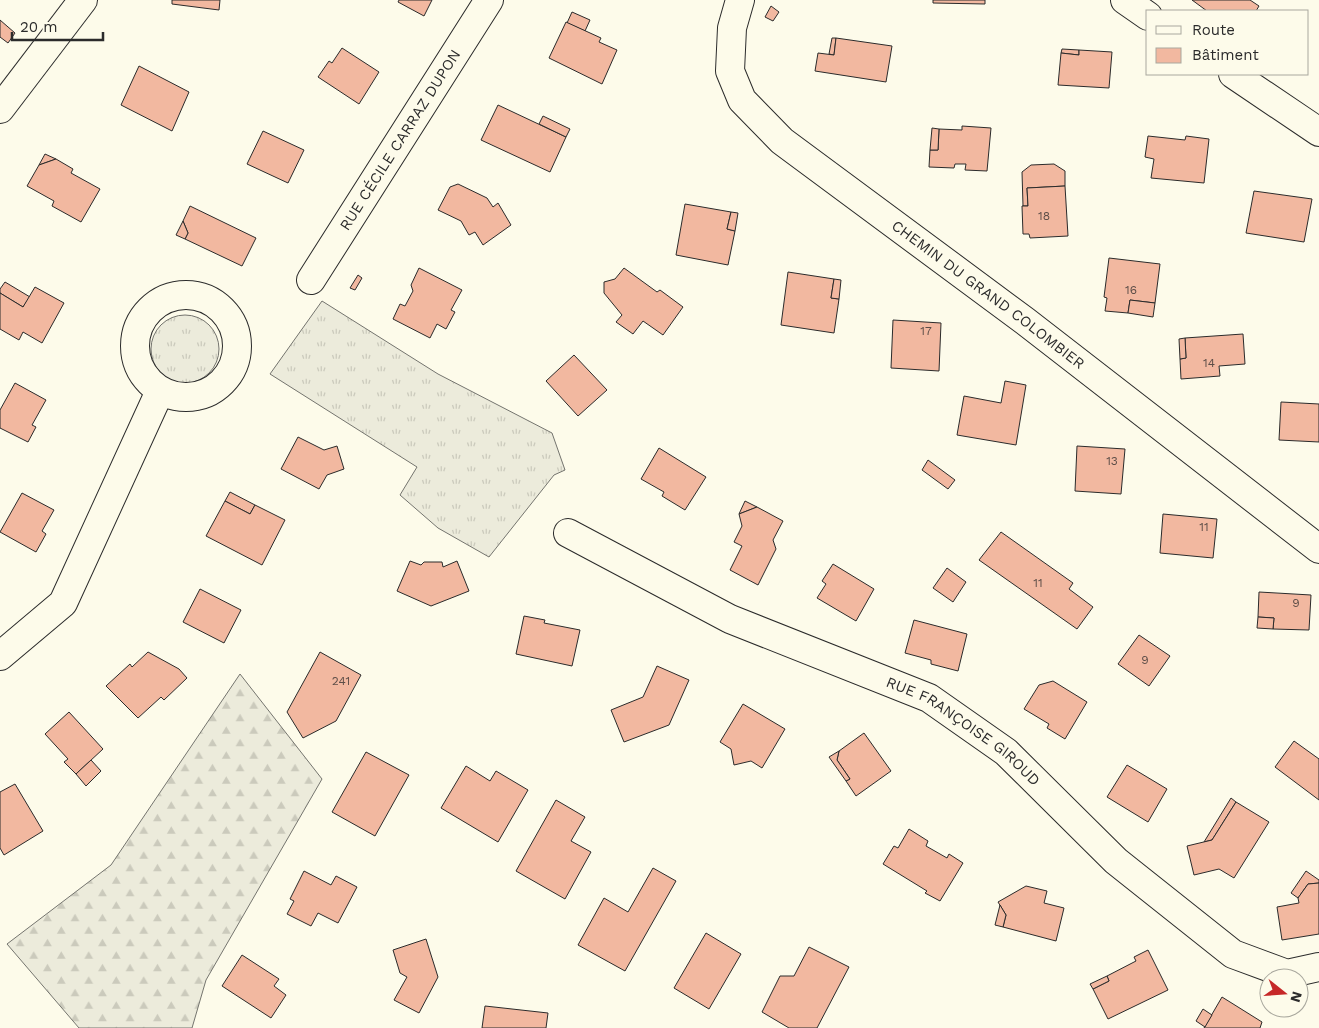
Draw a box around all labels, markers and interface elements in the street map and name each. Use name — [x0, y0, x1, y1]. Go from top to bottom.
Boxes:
scale bar — [12, 10, 104, 42]
legend — [1146, 10, 1309, 75]
text: 20 m — [20, 18, 58, 36]
text: Route — [1192, 21, 1235, 39]
street label: RUE CÉCILE CARRAZ DUPON — [336, 46, 464, 234]
text: Bâtiment — [1192, 46, 1259, 64]
house number: 18 — [1038, 209, 1050, 223]
street label: CHEMIN DU GRAND COLOMBIER — [888, 216, 1088, 373]
house number: 16 — [1125, 283, 1137, 297]
house number: 17 — [920, 324, 932, 338]
house number: 14 — [1203, 356, 1215, 370]
house number: 13 — [1106, 454, 1118, 468]
house number: 11 — [1199, 520, 1209, 534]
house number: 11 — [1033, 576, 1043, 590]
house number: 9 — [1292, 596, 1300, 610]
house number: 9 — [1141, 653, 1149, 667]
street label: RUE FRANÇOISE GIROUD — [884, 673, 1044, 790]
house number: 241 — [332, 674, 350, 688]
north arrow — [1259, 968, 1309, 1018]
text: N — [1287, 990, 1306, 1004]

